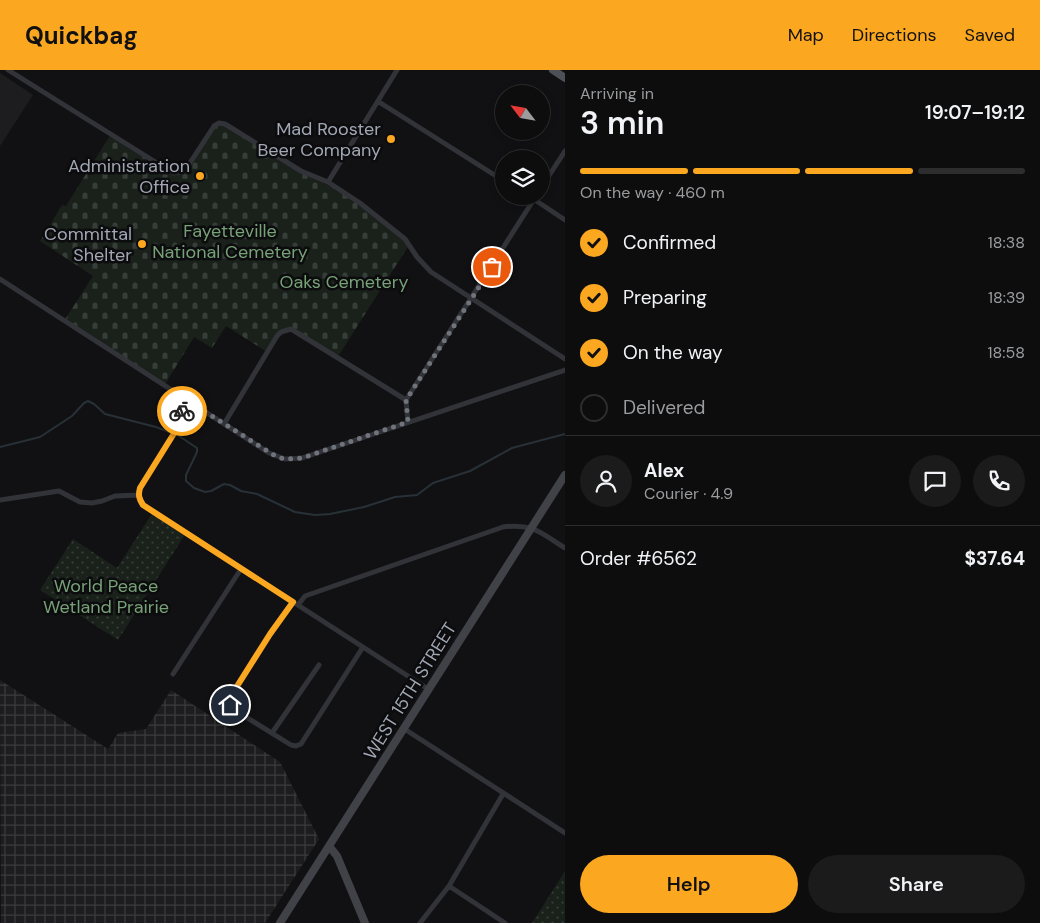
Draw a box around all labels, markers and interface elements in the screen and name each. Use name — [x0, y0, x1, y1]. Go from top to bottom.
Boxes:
text: Quickbag — [25, 20, 138, 51]
text: Map — [788, 23, 824, 47]
text: Directions — [852, 23, 937, 47]
text: Saved — [965, 23, 1015, 47]
text: Arriving in — [580, 83, 654, 104]
north arrow — [495, 85, 550, 140]
map controls — [495, 85, 550, 205]
text: 19:07–19:12 — [925, 100, 1025, 125]
text: 3 min — [580, 102, 664, 144]
place label: Mad Rooster Beer Company — [258, 117, 381, 162]
marker: Mad Rooster Beer Company — [385, 133, 397, 145]
button: layers — [495, 150, 550, 205]
place label: Administration Office — [68, 154, 190, 199]
marker: Administration Office — [194, 170, 206, 182]
text: On the way · 460 m — [580, 182, 725, 203]
park label: Fayetteville National Cemetery — [152, 219, 308, 264]
place label: Committal Shelter — [44, 222, 132, 267]
icon: check — [580, 229, 608, 257]
text: Confirmed — [623, 230, 716, 255]
text: 18:38 — [988, 232, 1025, 253]
marker: Committal Shelter — [136, 238, 148, 250]
pin — [471, 246, 513, 288]
icon: bag — [478, 253, 506, 281]
park label: Oaks Cemetery — [280, 270, 408, 294]
icon: check — [580, 284, 608, 312]
text: Preparing — [623, 285, 707, 310]
text: 18:39 — [988, 287, 1025, 308]
icon: check — [580, 339, 608, 367]
text: On the way — [623, 340, 723, 365]
text: 18:58 — [988, 342, 1025, 363]
courier — [157, 386, 207, 436]
text: Delivered — [623, 395, 705, 420]
icon: bike — [168, 397, 196, 425]
button: person — [580, 455, 632, 507]
button: chat — [909, 455, 961, 507]
button: phone — [973, 455, 1025, 507]
text: Alex — [644, 458, 684, 483]
text: Courier · 4.9 — [644, 483, 733, 504]
text: Order #6562 — [580, 546, 697, 571]
text: $37.64 — [965, 546, 1025, 571]
park label: World Peace Wetland Prairie — [43, 574, 169, 619]
street label: WEST 15TH STREET — [358, 618, 462, 764]
pin — [209, 684, 251, 726]
icon: home — [216, 691, 244, 719]
button: Help — [580, 855, 798, 913]
button: Share — [808, 855, 1025, 913]

